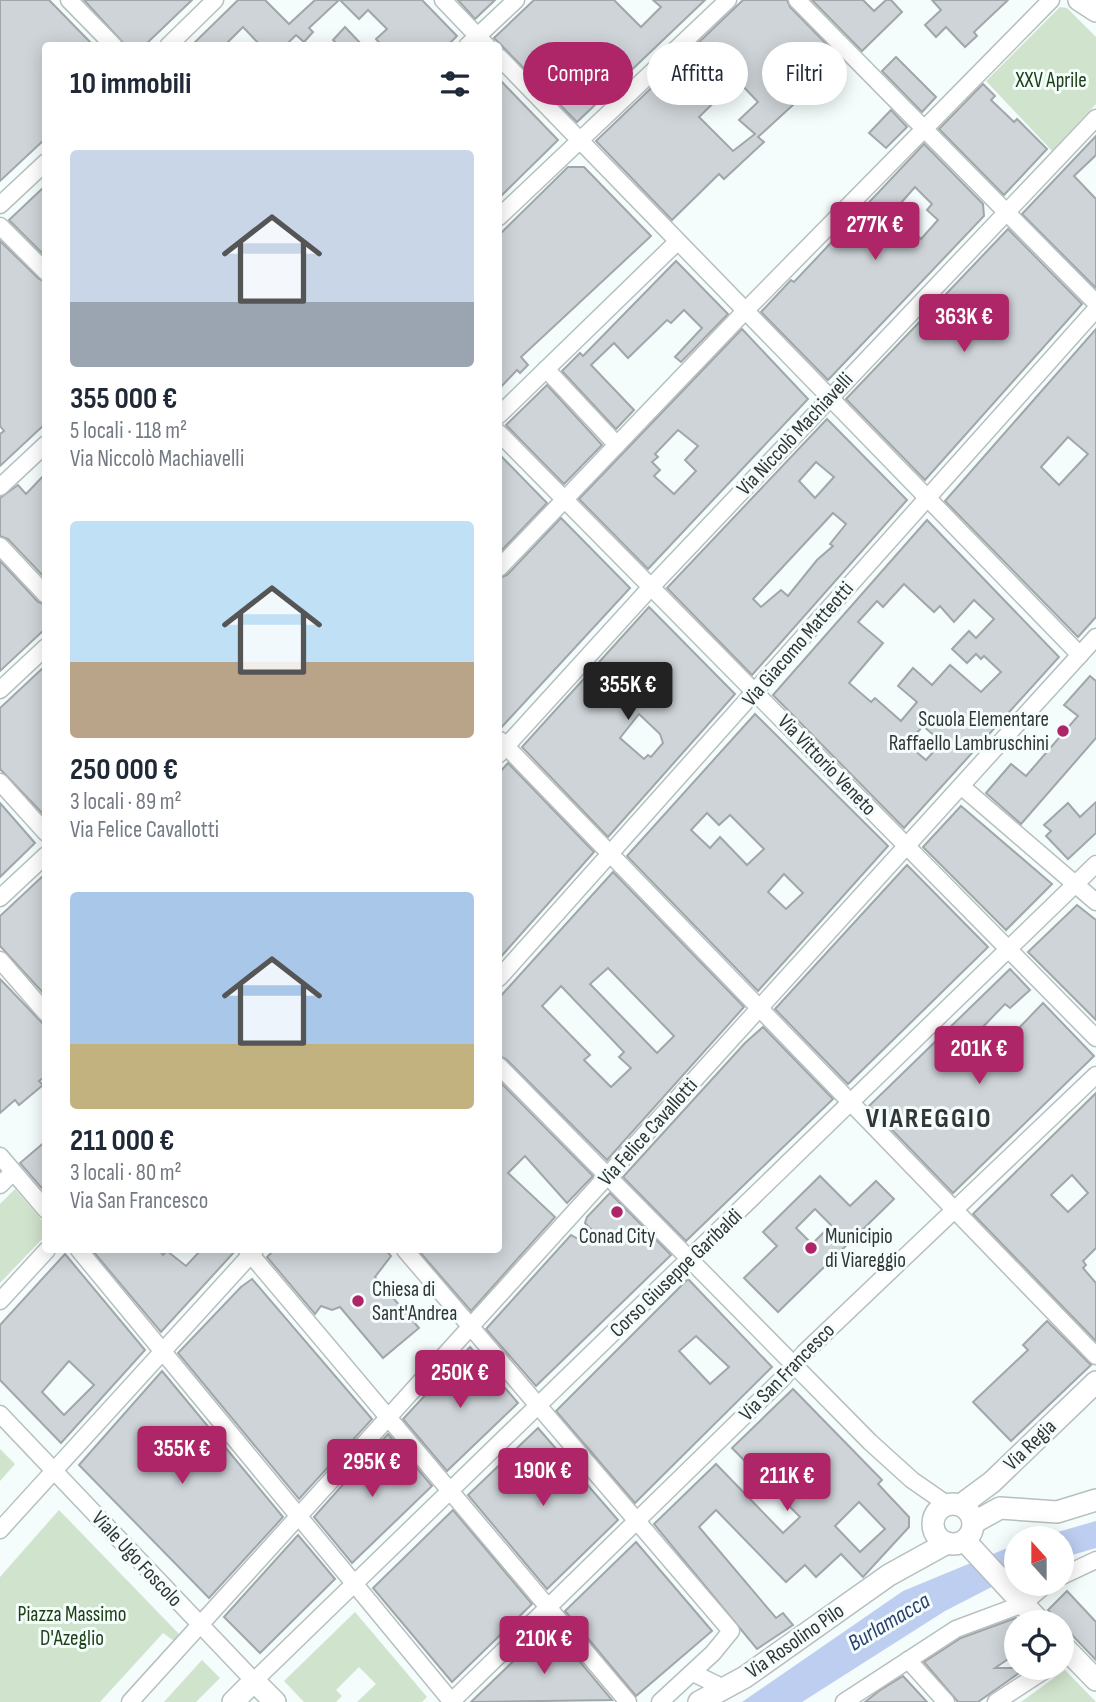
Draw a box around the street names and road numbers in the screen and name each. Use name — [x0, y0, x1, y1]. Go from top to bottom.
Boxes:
street label: Via Niccolò Machiavelli — [732, 367, 858, 501]
street label: Via Giacomo Matteotti — [737, 577, 859, 711]
street label: Via Vittorio Veneto — [772, 709, 882, 821]
street label: Via Felice Cavallotti — [593, 1073, 703, 1191]
street label: Corso Giuseppe Garibaldi — [605, 1204, 747, 1342]
street label: Via San Francesco — [734, 1318, 840, 1426]
street label: Via Regia — [999, 1414, 1061, 1476]
street label: Viale Ugo Foscolo — [86, 1506, 188, 1612]
street label: Via Rosolino Pilo — [741, 1598, 849, 1684]

